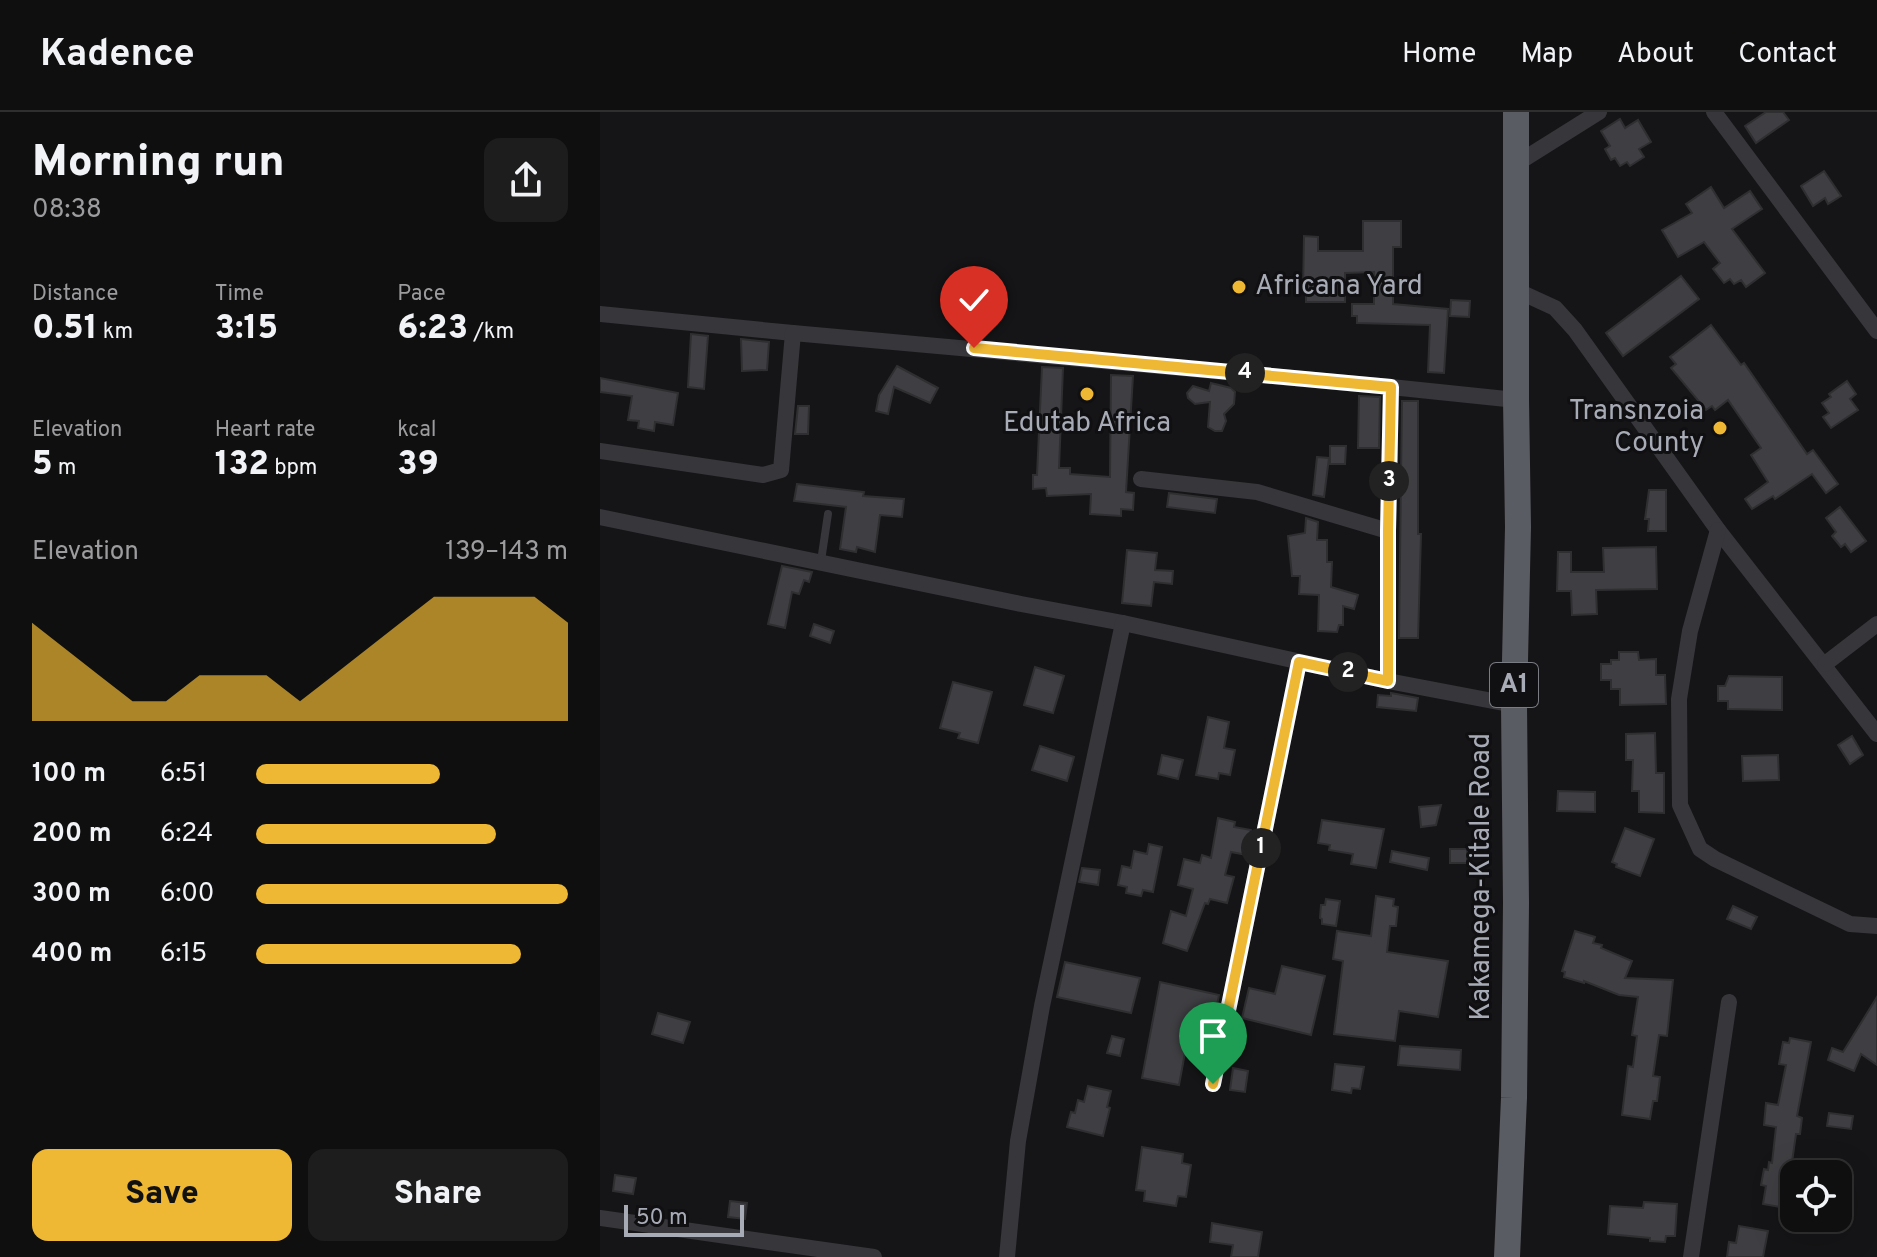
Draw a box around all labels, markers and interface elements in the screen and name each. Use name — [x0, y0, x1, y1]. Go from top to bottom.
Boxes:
text: Kadence — [40, 31, 195, 80]
text: Home — [1402, 37, 1476, 73]
text: Map — [1520, 37, 1573, 73]
text: About — [1617, 37, 1694, 73]
text: Contact — [1738, 37, 1837, 73]
text: Morning run — [32, 136, 285, 192]
button: share — [484, 138, 568, 222]
text: 08:38 — [32, 194, 102, 227]
pin — [940, 266, 1008, 348]
place label: Africana Yard — [1255, 269, 1423, 305]
icon: check — [952, 278, 996, 322]
marker: Africana Yard — [1230, 278, 1248, 296]
text: Distance — [32, 281, 118, 308]
text: Time — [215, 281, 264, 308]
text: Pace — [397, 281, 446, 308]
text: 0.51 — [32, 308, 98, 351]
text: 3:15 — [215, 308, 278, 351]
text: 6:23 — [397, 308, 468, 351]
text: km — [98, 319, 133, 346]
text: /km — [468, 319, 514, 346]
pin: 4 — [1225, 353, 1265, 393]
text: 4 — [1238, 359, 1252, 386]
marker: Edutab Africa — [1078, 385, 1096, 403]
place label: Transnzoia County — [1569, 394, 1704, 462]
place label: Edutab Africa — [1003, 406, 1171, 442]
text: Elevation — [32, 417, 122, 444]
text: Heart rate — [215, 417, 315, 444]
text: kcal — [397, 417, 436, 444]
marker: Transnzoia County — [1711, 419, 1729, 437]
text: 5 — [32, 444, 53, 487]
text: 132 — [215, 444, 269, 487]
text: 39 — [397, 444, 439, 487]
text: m — [53, 455, 76, 482]
text: bpm — [269, 455, 317, 482]
pin: 3 — [1369, 461, 1409, 501]
text: 3 — [1382, 467, 1396, 494]
text: Elevation — [32, 536, 139, 569]
text: 139–143 m — [445, 536, 568, 569]
pin: 2 — [1328, 652, 1368, 692]
text: 2 — [1341, 658, 1355, 685]
road number: A1 — [1490, 663, 1538, 707]
street label: Kakamega-Kitale Road — [1464, 733, 1500, 1021]
text: 100 m — [32, 758, 106, 791]
text: 6:51 — [160, 758, 207, 791]
text: 200 m — [32, 818, 111, 851]
text: 6:24 — [160, 818, 213, 851]
pin: 1 — [1241, 828, 1281, 868]
text: 1 — [1257, 834, 1265, 861]
text: 300 m — [32, 878, 111, 911]
text: 6:00 — [160, 878, 215, 911]
text: 400 m — [32, 938, 112, 971]
text: 6:15 — [160, 938, 207, 971]
pin — [1179, 1002, 1247, 1084]
icon: arrive — [1191, 1014, 1235, 1058]
button: Save — [32, 1149, 292, 1241]
button: Share — [308, 1149, 568, 1241]
map controls — [1780, 1160, 1852, 1232]
button: locate — [1780, 1160, 1852, 1232]
scale bar — [624, 1201, 744, 1237]
text: 50 m — [636, 1205, 688, 1232]

